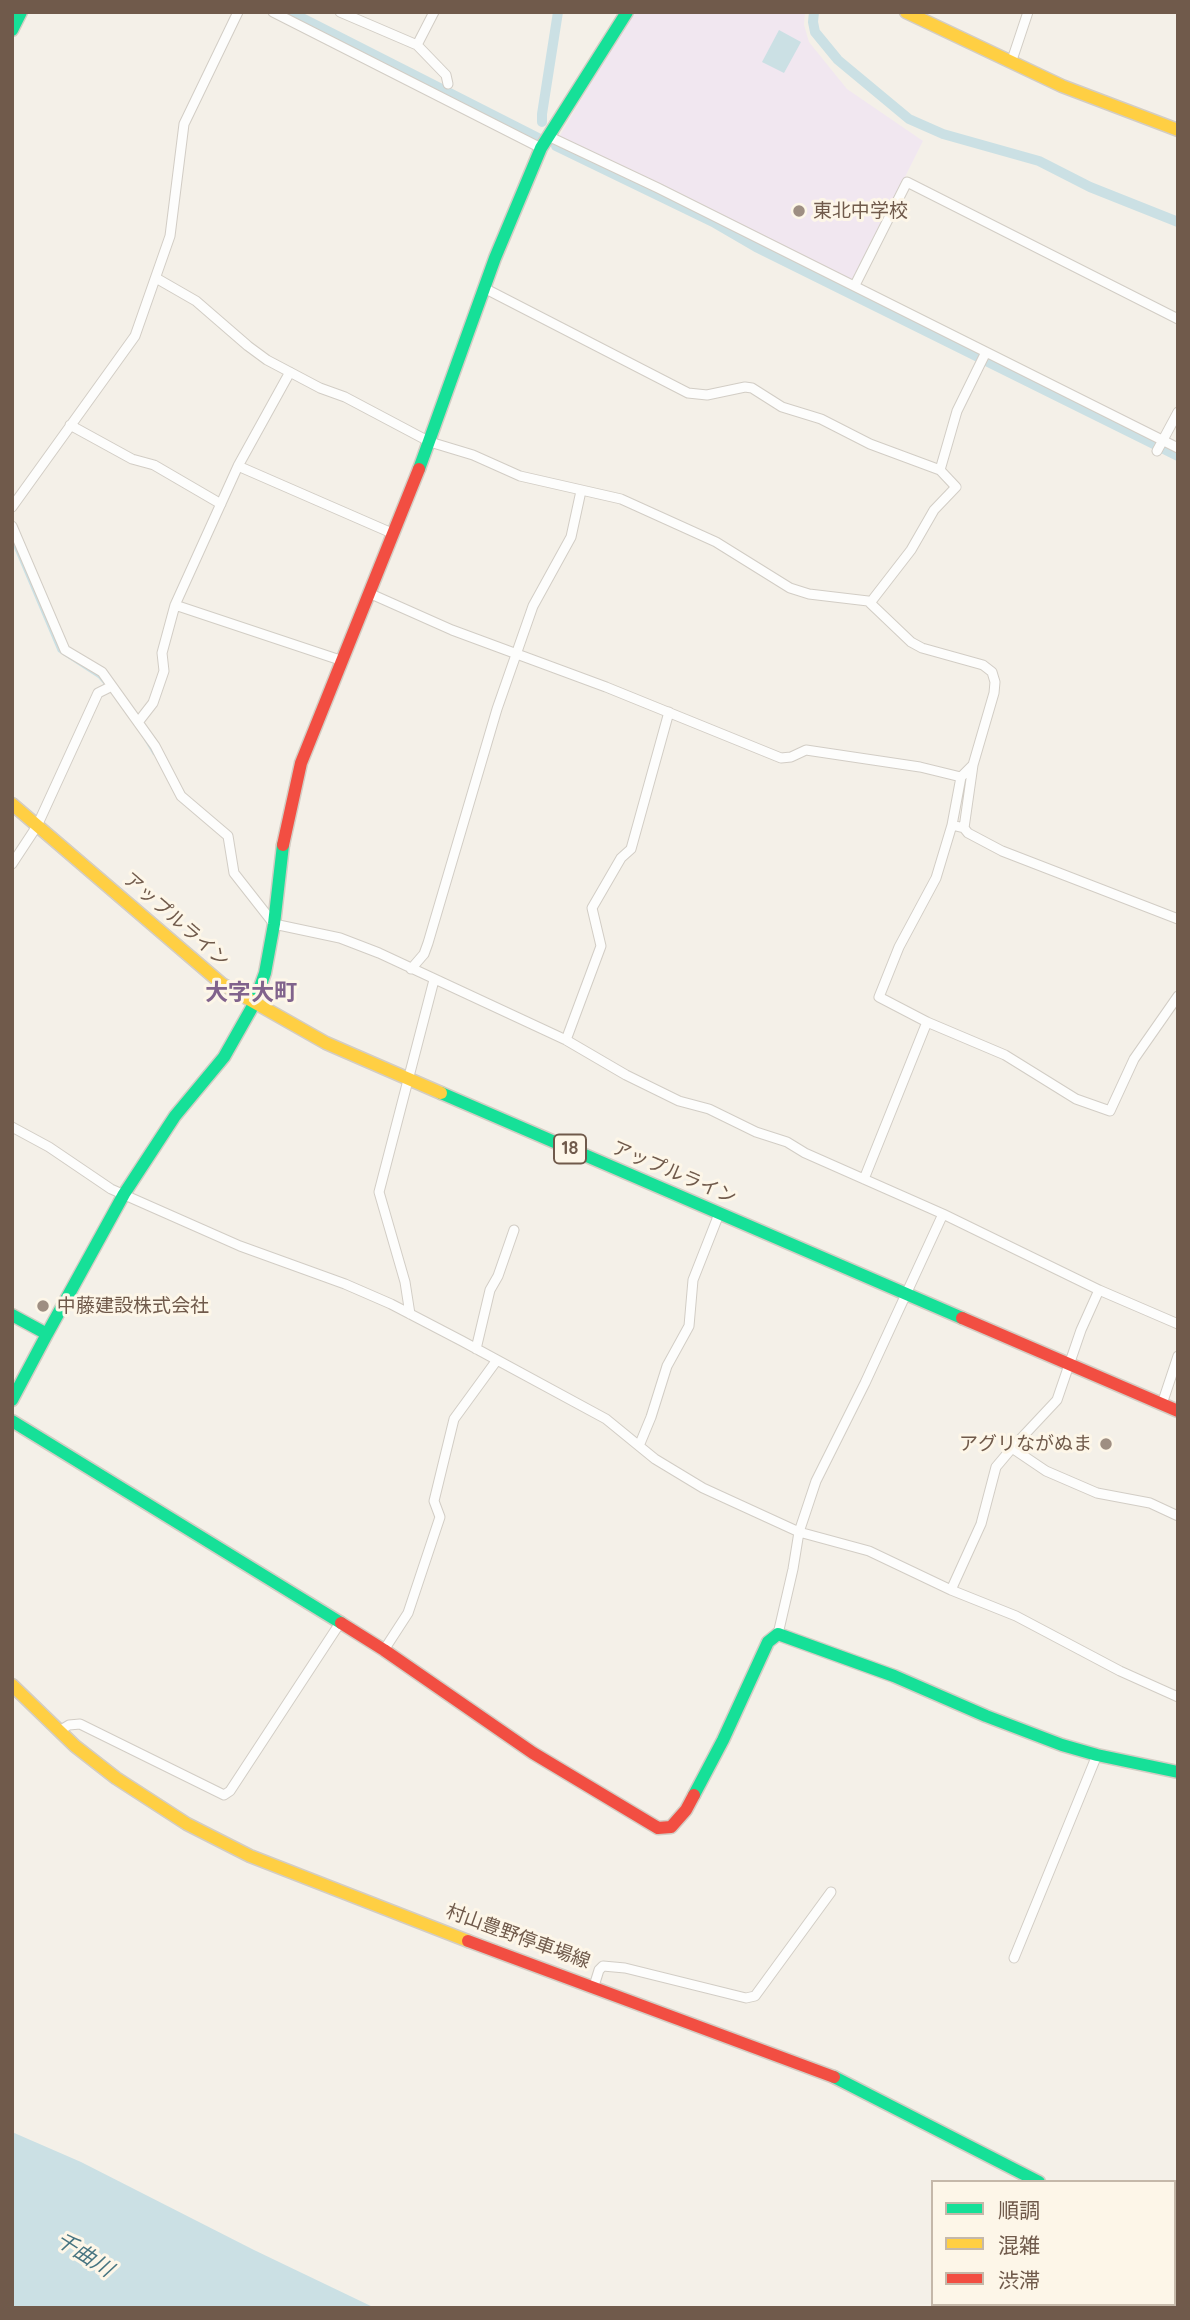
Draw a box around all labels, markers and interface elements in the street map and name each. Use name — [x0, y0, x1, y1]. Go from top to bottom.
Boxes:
place label: 東北中学校 — [813, 200, 908, 222]
marker: 東北中学校 — [791, 203, 807, 219]
street label: アップルライン — [118, 868, 234, 972]
district label: 大字大町 — [205, 979, 297, 1007]
road number: 18 — [554, 1134, 586, 1164]
street label: アップルライン — [608, 1137, 740, 1209]
place label: 中藤建設株式会社 — [57, 1295, 209, 1317]
marker: 中藤建設株式会社 — [35, 1298, 51, 1314]
place label: アグリながぬま — [959, 1433, 1092, 1455]
marker: アグリながぬま — [1098, 1436, 1114, 1452]
street label: 村山豊野停車場線 — [443, 1900, 593, 1974]
legend — [931, 2180, 1176, 2306]
text: 順調 — [998, 2197, 1040, 2223]
water label: 千曲川 — [51, 2227, 117, 2283]
text: 混雑 — [998, 2232, 1040, 2258]
text: 渋滞 — [998, 2267, 1040, 2293]

